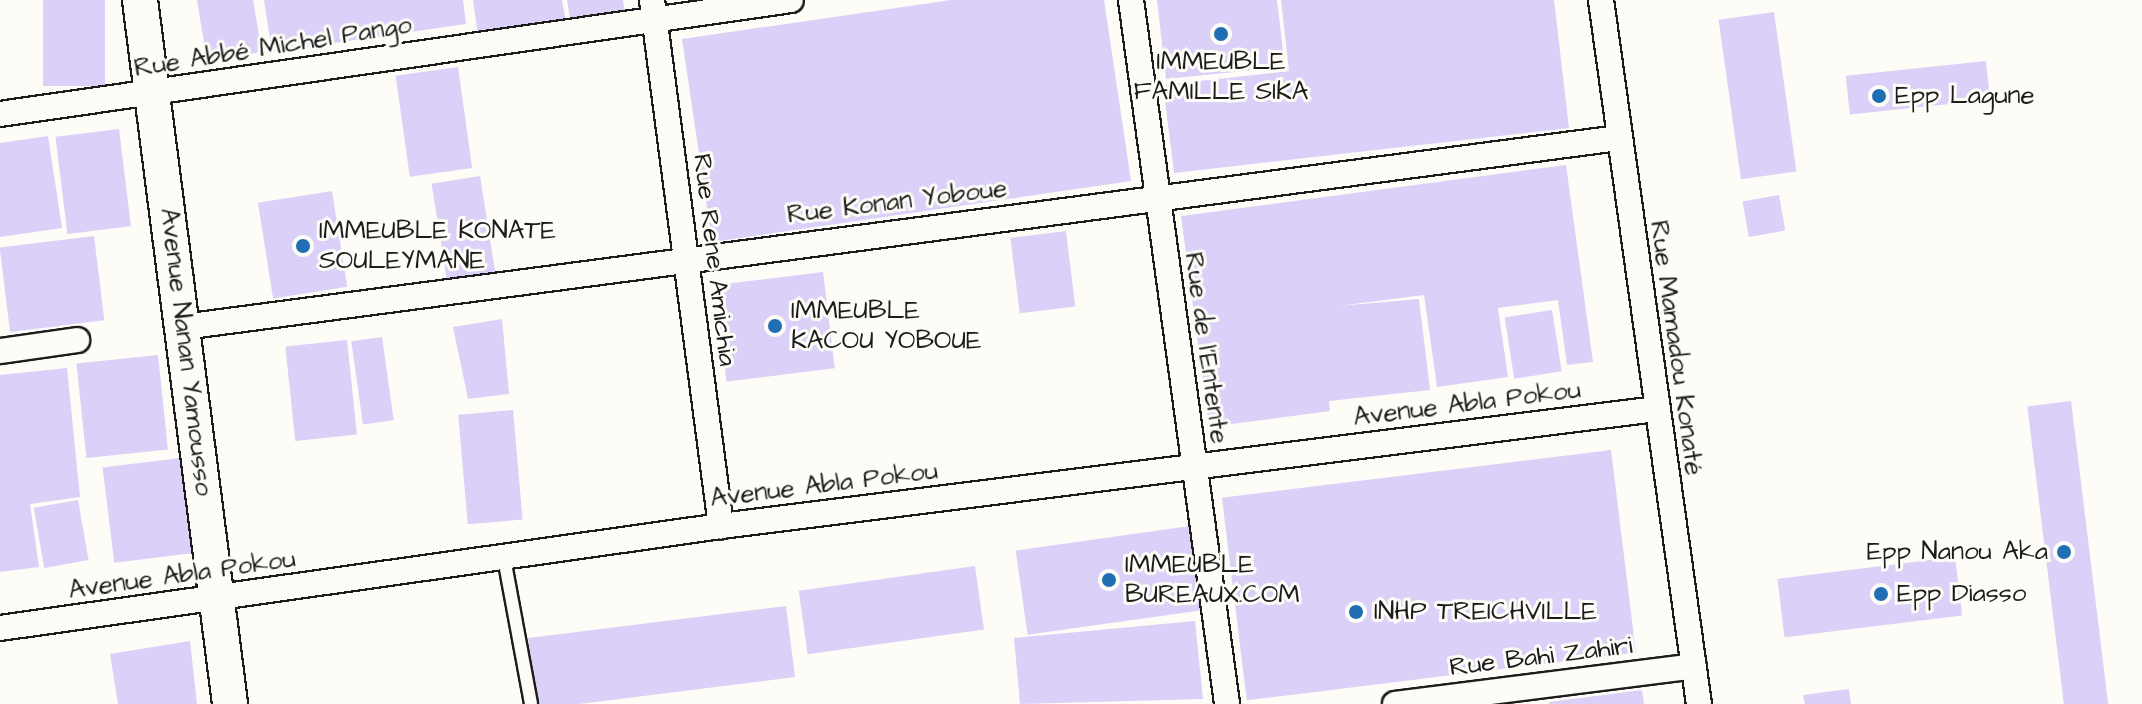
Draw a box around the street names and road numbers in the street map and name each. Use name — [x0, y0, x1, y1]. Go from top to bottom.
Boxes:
street label: Rue Abbé Michel Pango — [132, 10, 414, 84]
street label: Rue Rene Amichia — [685, 152, 743, 368]
street label: Rue Konan Yoboue — [785, 173, 1009, 231]
street label: Avenue Nanan Yamousso — [153, 206, 219, 498]
street label: Rue Mamadou Konaté — [1643, 219, 1709, 477]
street label: Rue de l'Entente — [1177, 250, 1235, 446]
street label: Avenue Abla Pokou — [1352, 375, 1582, 433]
street label: Avenue Abla Pokou — [709, 456, 939, 514]
street label: Avenue Abla Pokou — [67, 544, 297, 606]
street label: Rue Bahi Zahiri — [1448, 630, 1634, 684]

